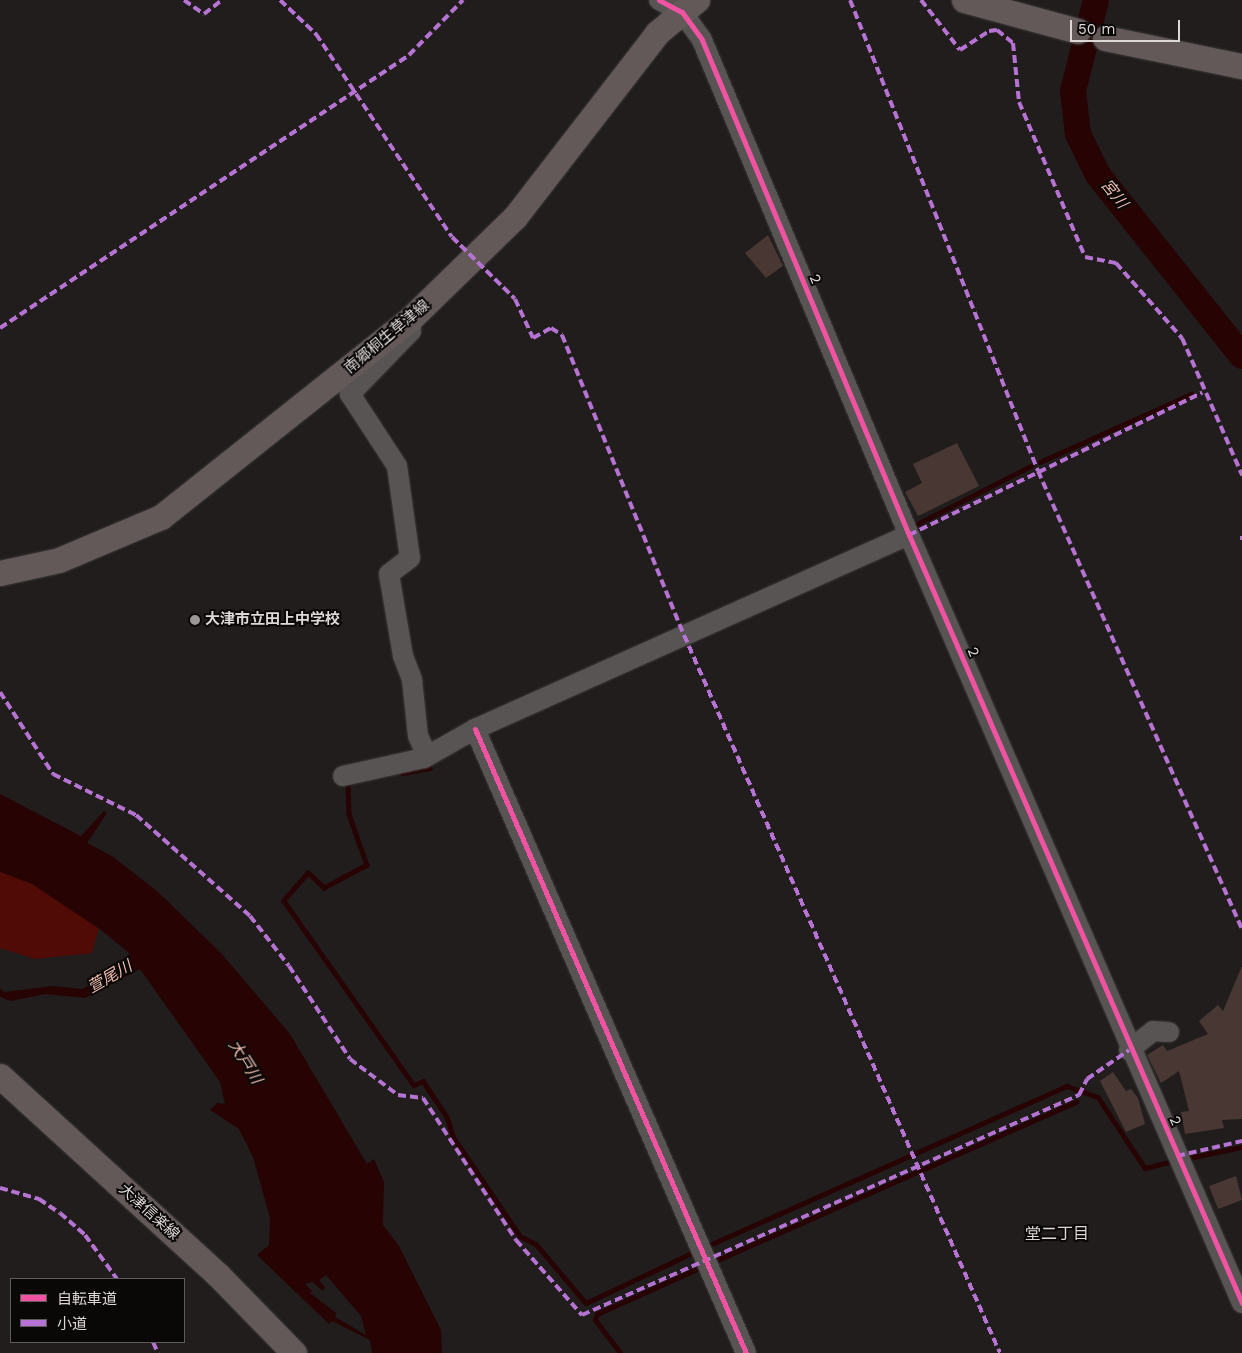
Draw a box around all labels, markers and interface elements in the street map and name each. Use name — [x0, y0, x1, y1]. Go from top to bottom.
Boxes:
scale bar — [1072, 10, 1182, 42]
text: 50 m — [1078, 20, 1115, 38]
water label: 宮川 — [1096, 176, 1132, 212]
street label: 2 — [805, 271, 825, 287]
street label: 南郷桐生草津線 — [341, 296, 433, 378]
place label: 大津市立田上中学校 — [205, 611, 340, 629]
marker: 大津市立田上中学校 — [189, 614, 201, 626]
street label: 2 — [963, 644, 983, 660]
water label: 萱尾川 — [84, 957, 136, 997]
water label: 大戸川 — [224, 1037, 266, 1087]
street label: 2 — [1165, 1113, 1185, 1129]
street label: 大津信楽線 — [115, 1180, 183, 1244]
district label: 堂二丁目 — [1025, 1224, 1089, 1244]
legend — [10, 1278, 185, 1343]
text: 自転車道 — [57, 1290, 117, 1308]
text: 小道 — [57, 1315, 87, 1333]

